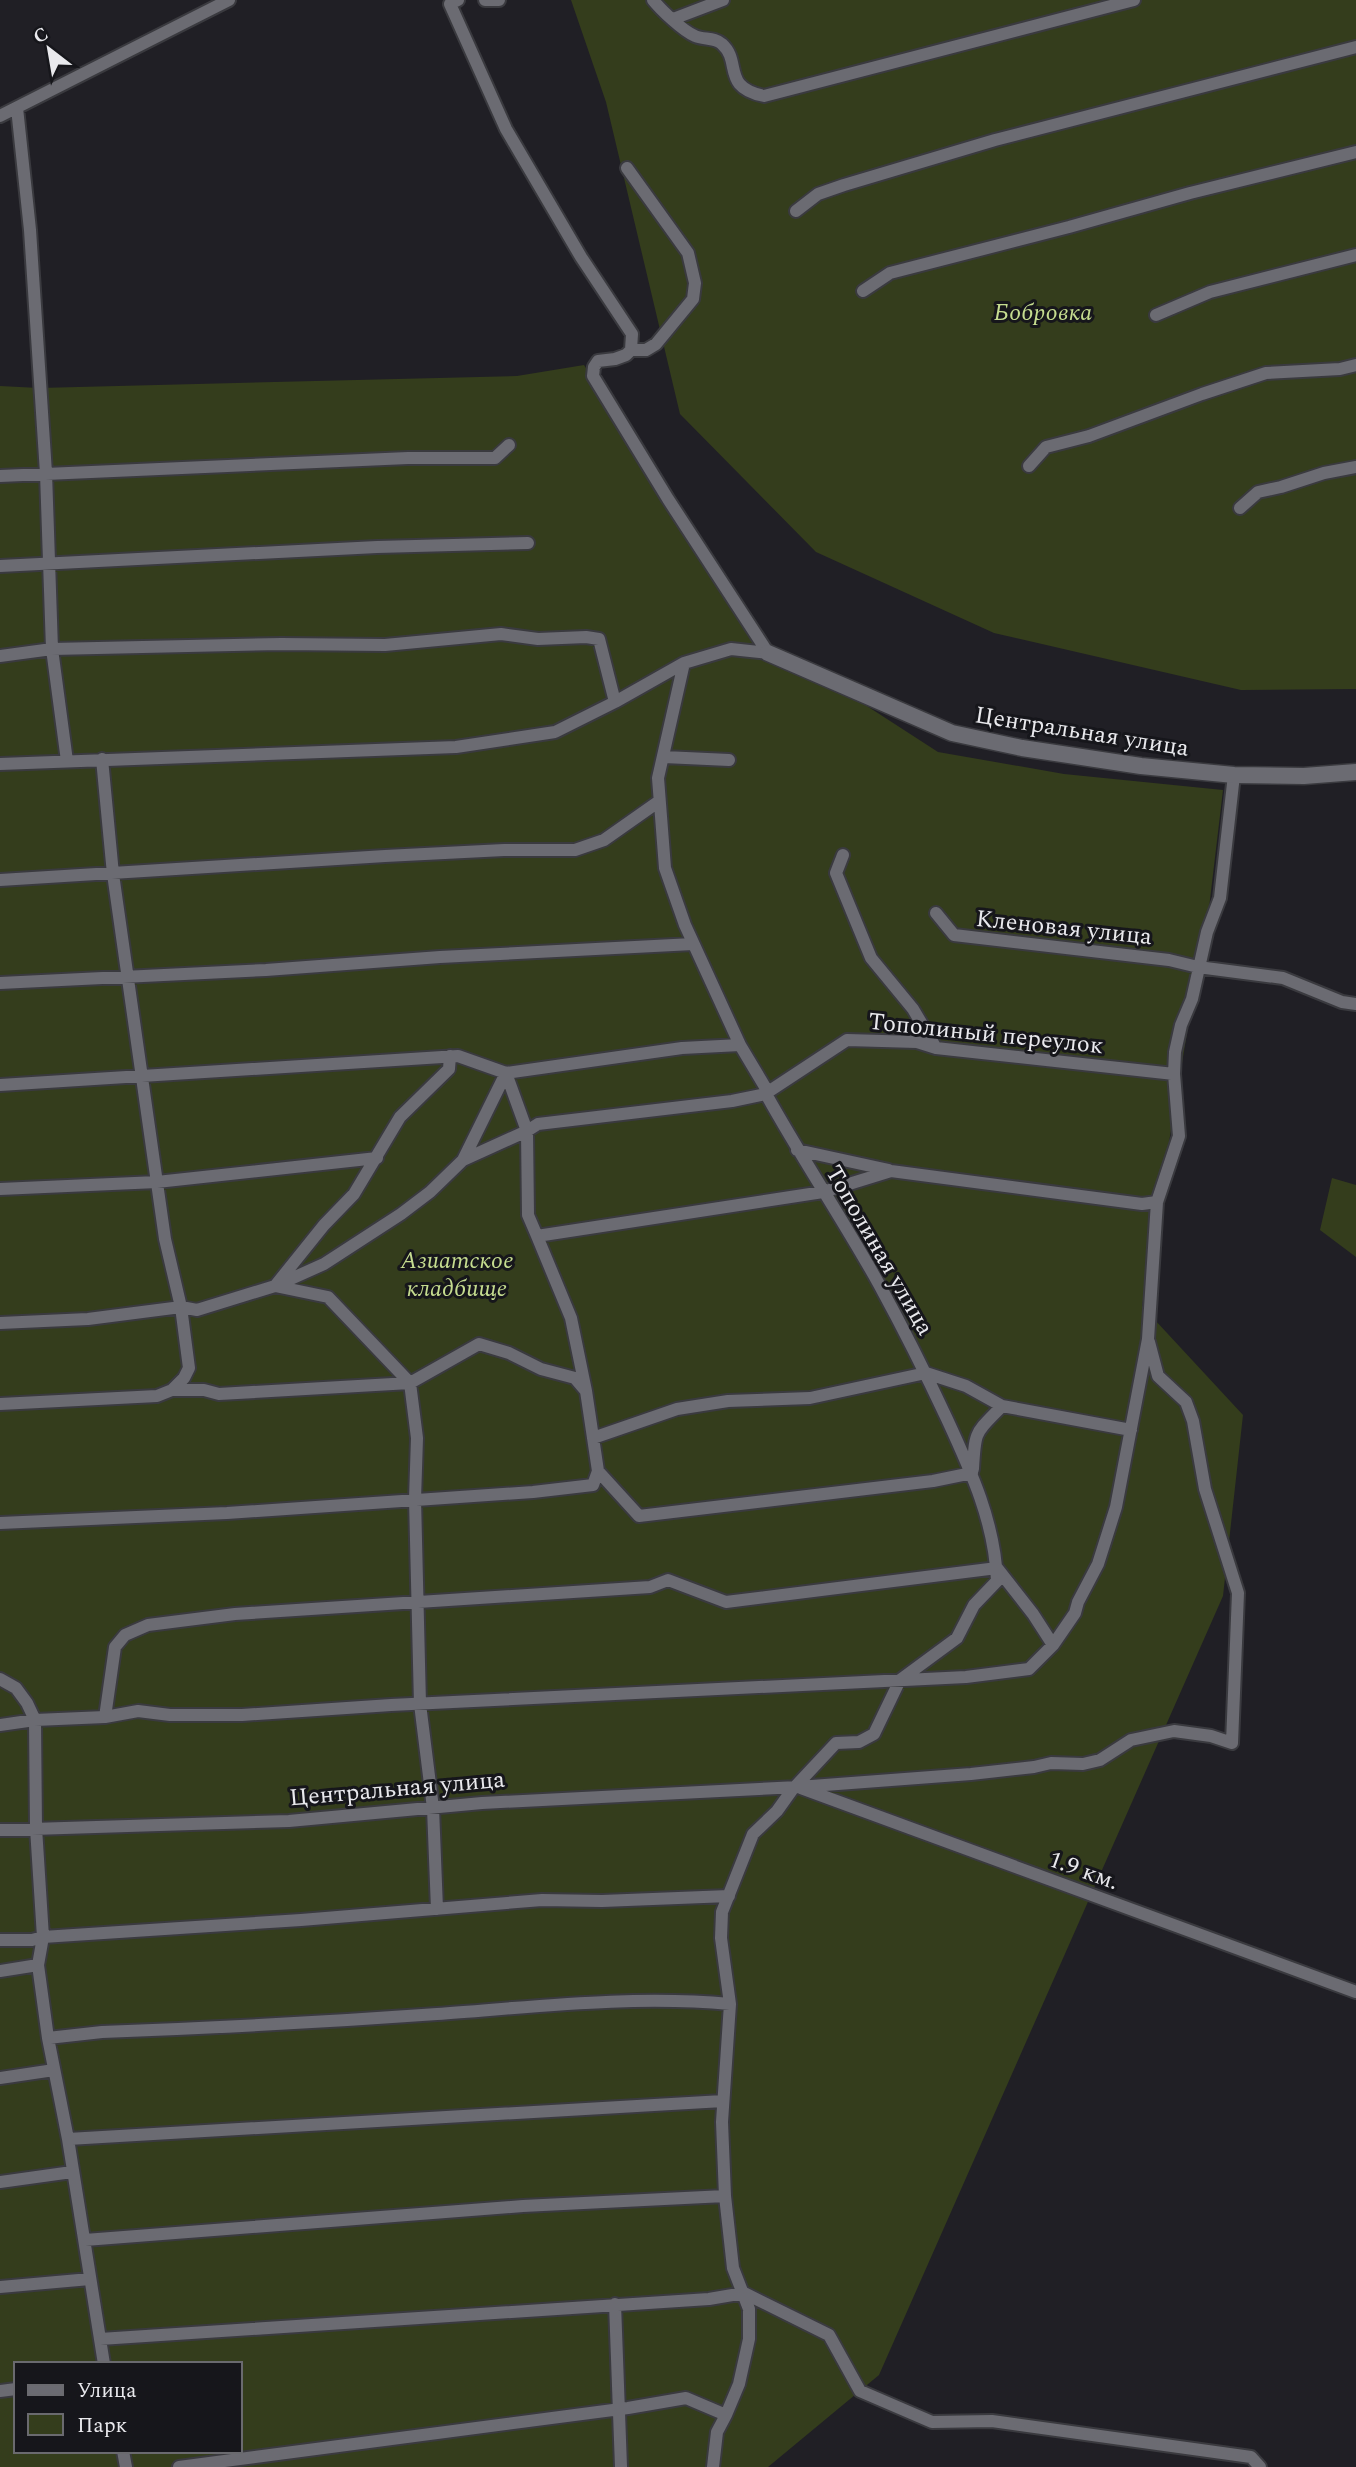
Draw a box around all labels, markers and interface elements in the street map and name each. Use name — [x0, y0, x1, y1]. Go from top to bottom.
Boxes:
north arrow — [14, 14, 84, 84]
text: С — [28, 20, 54, 52]
park label: Бобровка — [994, 295, 1092, 331]
street label: Центральная улица — [972, 697, 1192, 767]
street label: Кленовая улица — [974, 901, 1154, 955]
street label: Тополиный переулок — [867, 1004, 1105, 1064]
street label: Тополиная улица — [816, 1159, 943, 1343]
park label: Азиатское кладбище — [399, 1243, 514, 1307]
street label: Центральная улица — [288, 1762, 507, 1816]
street label: 1.9 км. — [1044, 1842, 1124, 1900]
legend — [14, 2362, 242, 2453]
text: Улица — [77, 2375, 137, 2407]
text: Парк — [77, 2410, 128, 2442]

